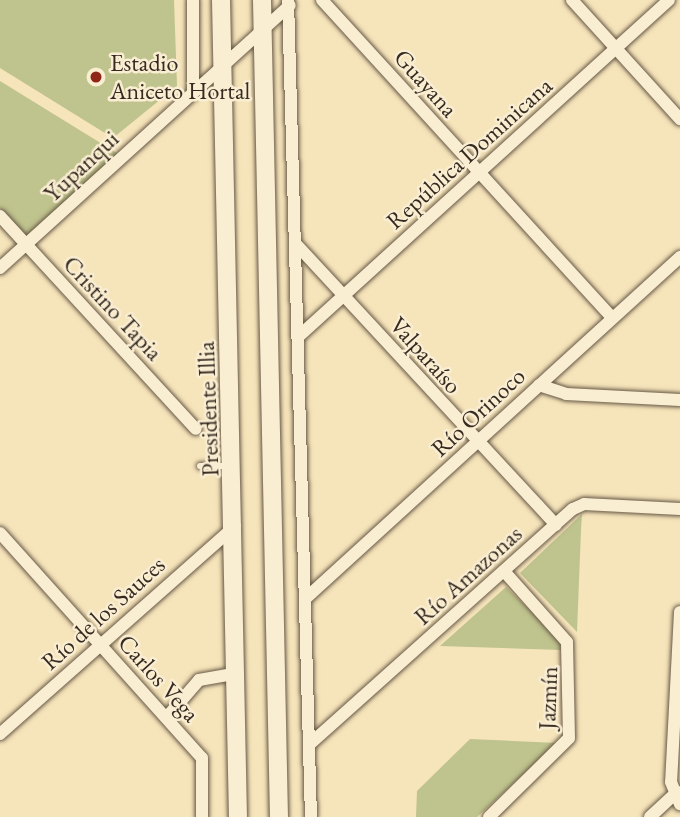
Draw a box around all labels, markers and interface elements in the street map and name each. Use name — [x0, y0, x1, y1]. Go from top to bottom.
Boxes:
street label: Guayana — [388, 43, 464, 123]
place label: Estadio Aniceto Hortal — [110, 49, 250, 105]
marker: Estadio Aniceto Hortal — [88, 69, 104, 85]
street label: República Dominicana — [380, 71, 558, 235]
street label: Yupanqui — [38, 124, 124, 208]
street label: Cristino Tapia — [57, 250, 169, 366]
street label: Valparaíso — [384, 311, 468, 399]
street label: Presidente Illia — [191, 341, 225, 477]
street label: Río Orinoco — [425, 361, 531, 463]
street label: Río Amazonas — [408, 519, 528, 631]
street label: Río de los Sauces — [35, 550, 171, 676]
street label: Carlos Vega — [112, 628, 206, 728]
street label: Jazmín — [533, 666, 563, 730]

